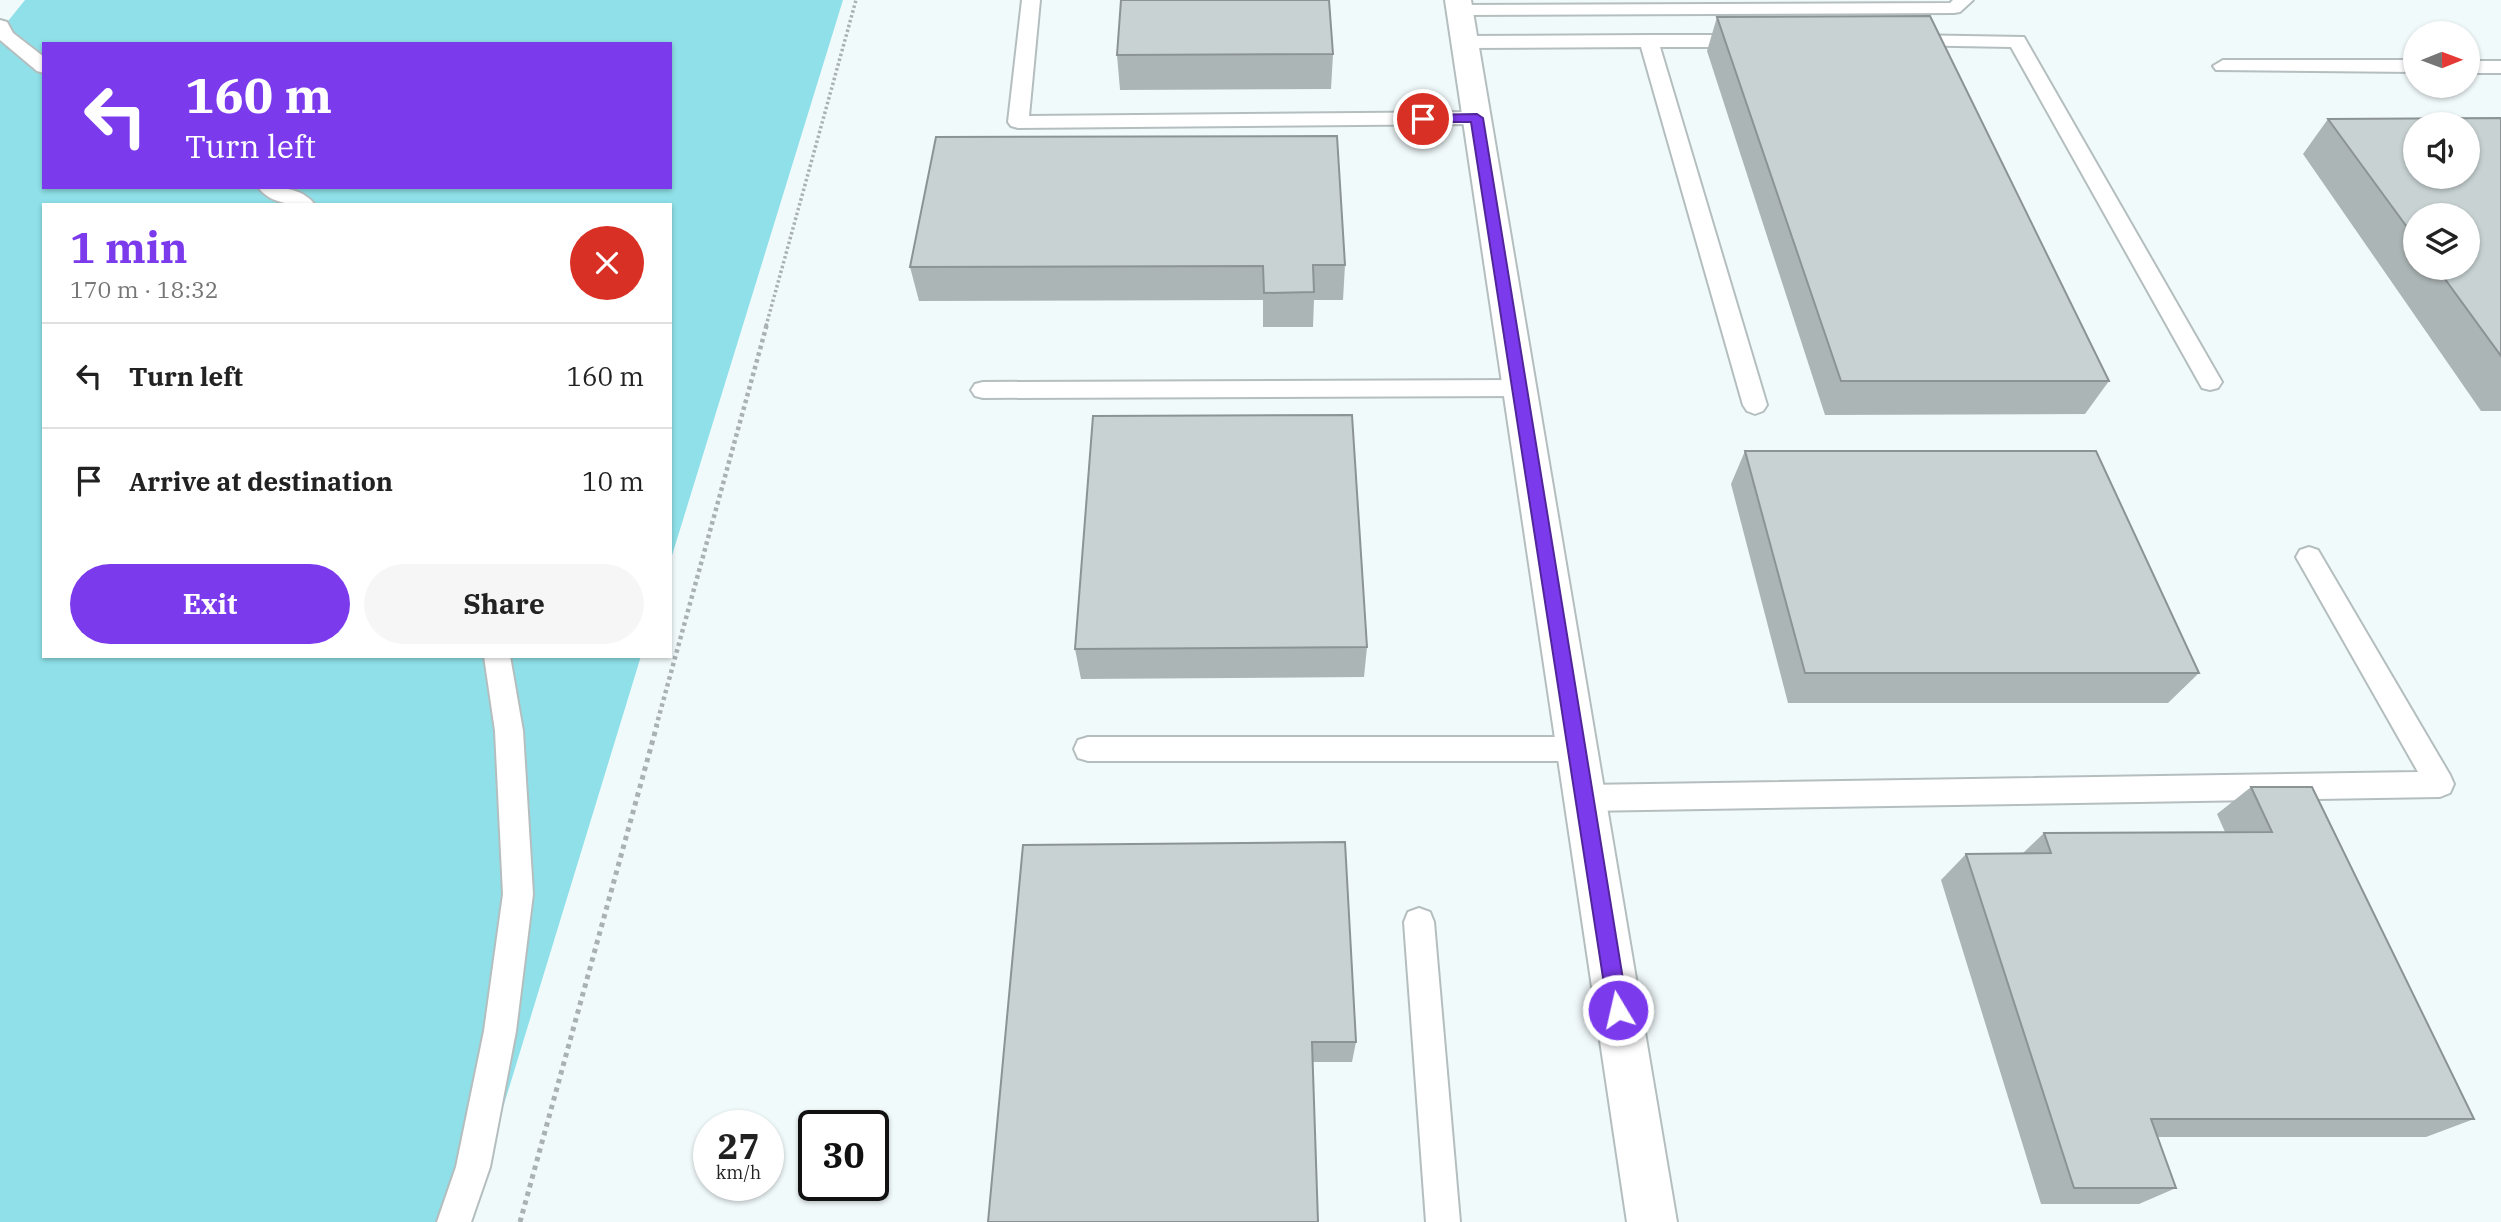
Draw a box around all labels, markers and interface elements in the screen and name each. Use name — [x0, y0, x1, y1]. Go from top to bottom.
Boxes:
north arrow — [2403, 21, 2480, 98]
map controls — [2403, 21, 2480, 280]
text: 160 m — [185, 63, 332, 126]
icon: left — [70, 70, 161, 161]
pin — [1393, 89, 1453, 149]
icon: arrive — [1404, 100, 1442, 138]
button: sound — [2403, 112, 2480, 189]
text: Turn left — [185, 125, 316, 167]
button: layers — [2403, 203, 2480, 280]
text: 1 min — [70, 220, 188, 275]
button: close — [570, 226, 644, 300]
text: 170 m · 18:32 — [70, 274, 219, 304]
icon: left — [70, 357, 108, 395]
text: Turn left — [129, 359, 243, 393]
text: 160 m — [566, 359, 644, 393]
icon: arrive — [70, 462, 108, 500]
text: Arrive at destination — [129, 464, 393, 498]
text: 10 m — [582, 464, 644, 498]
button: Exit — [70, 564, 350, 644]
button: Share — [364, 564, 644, 644]
position arrow — [1581, 973, 1655, 1047]
speed limit sign: 30 — [798, 1110, 889, 1201]
text: 27 — [717, 1123, 760, 1169]
text: km/h — [716, 1161, 761, 1184]

